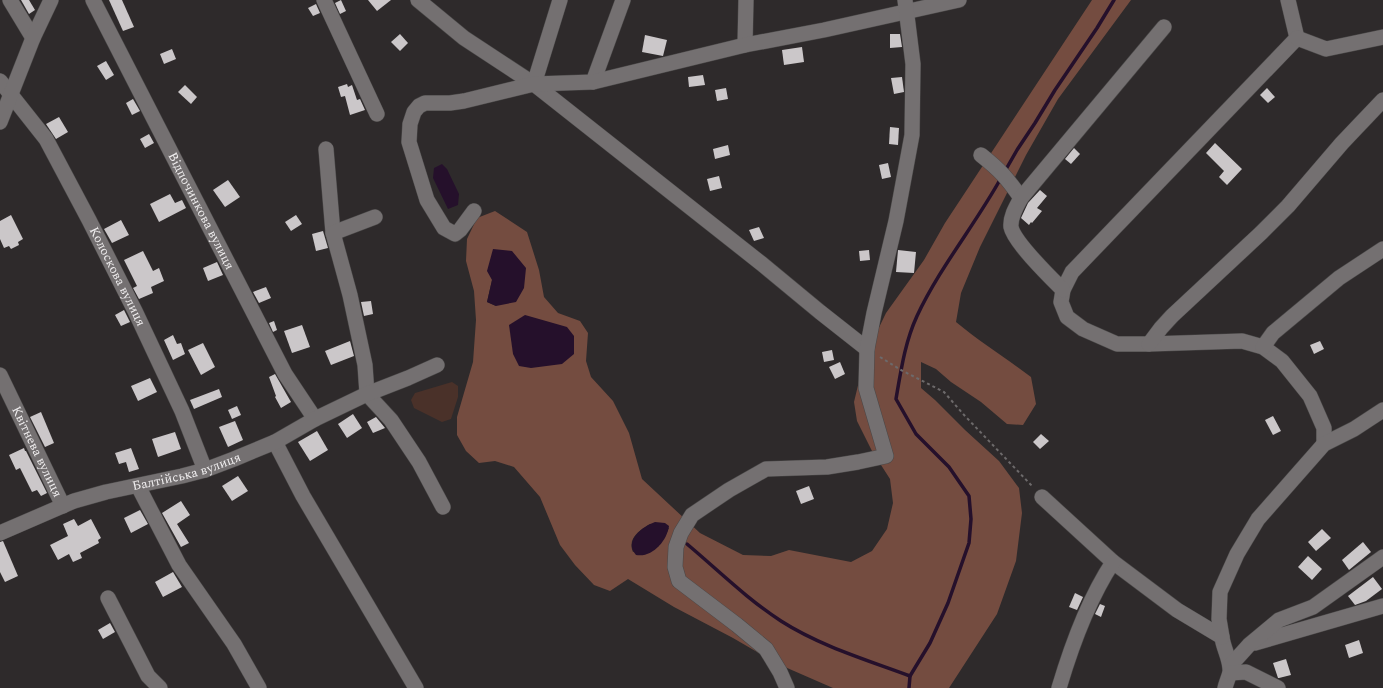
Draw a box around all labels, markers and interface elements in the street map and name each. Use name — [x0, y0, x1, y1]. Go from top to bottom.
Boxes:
street label: Відпочинкова вулиця — [163, 149, 240, 273]
street label: Колоскова вулиця — [84, 223, 151, 330]
street label: Квітнева вулиця — [6, 403, 67, 501]
street label: Балтійська вулиця — [130, 447, 244, 496]

